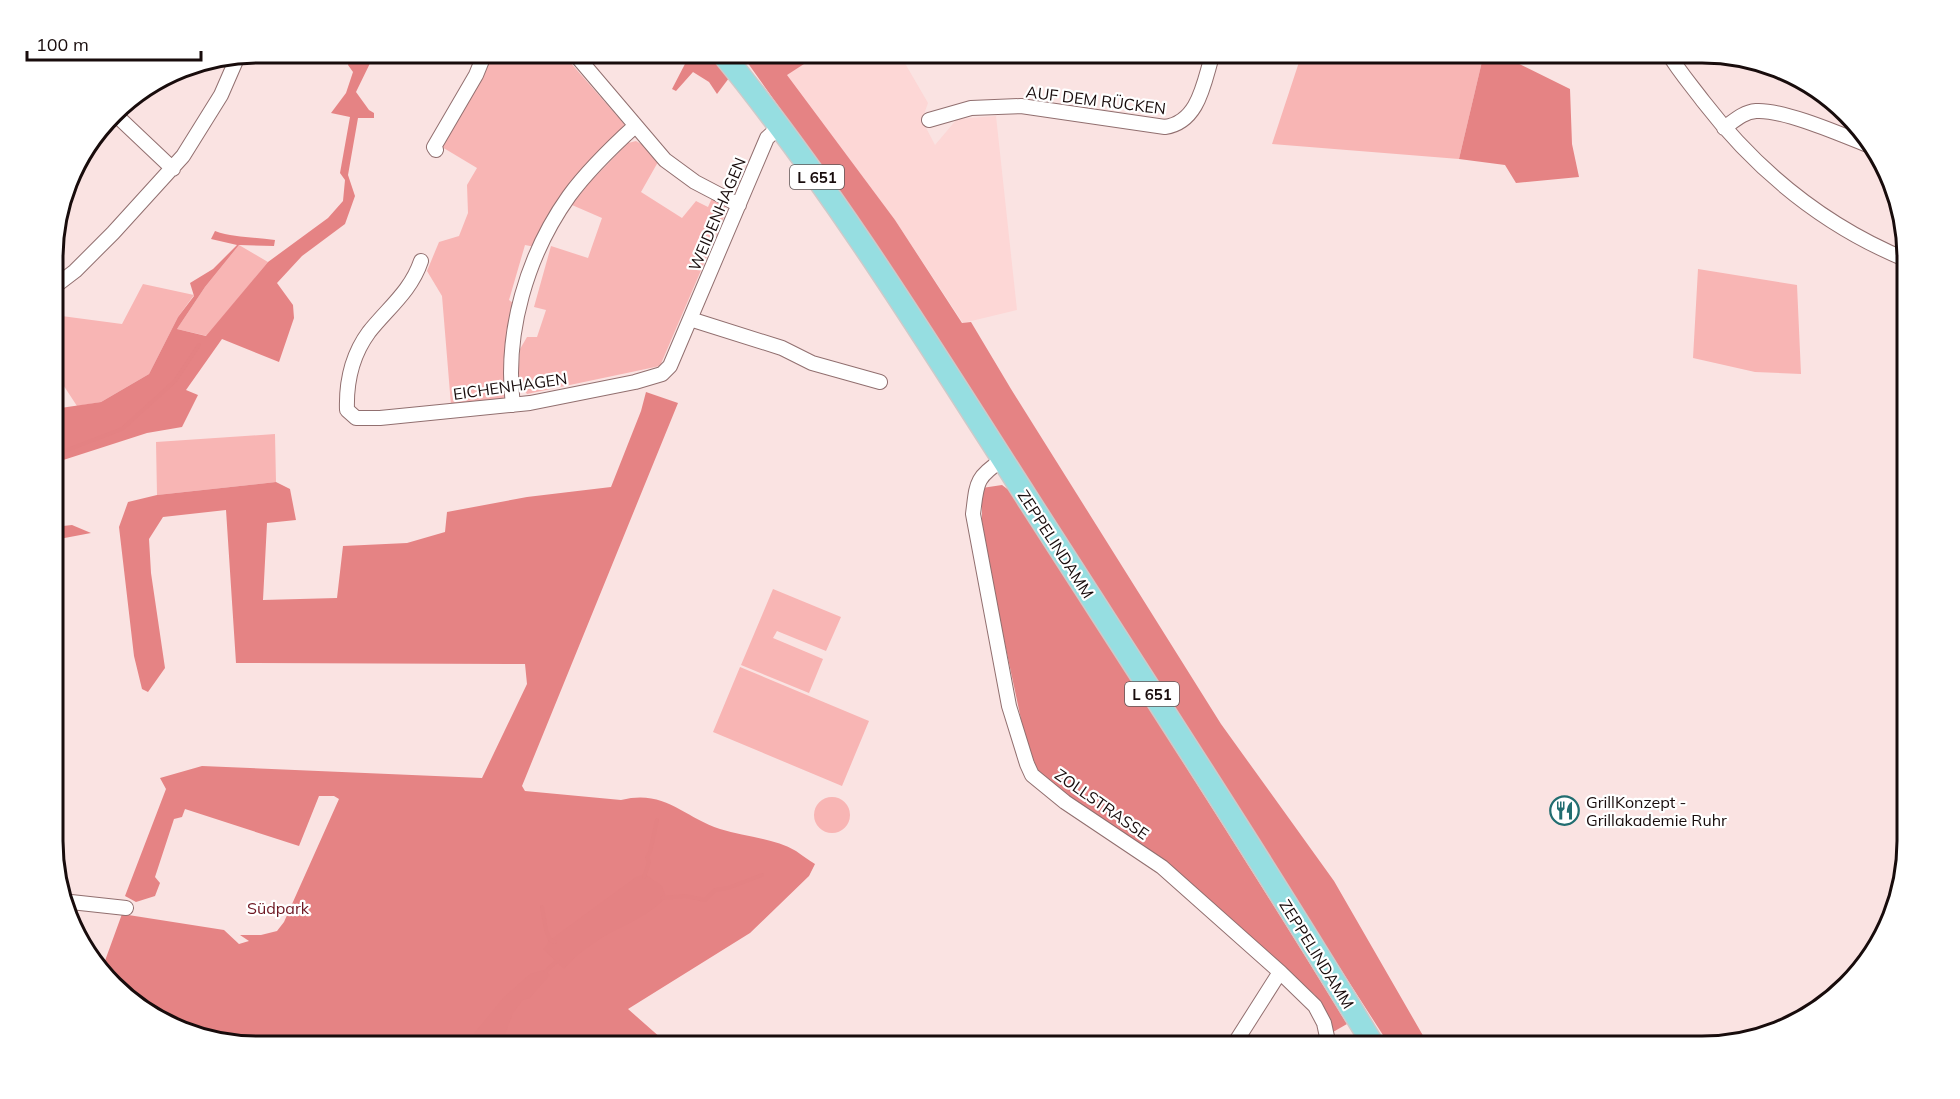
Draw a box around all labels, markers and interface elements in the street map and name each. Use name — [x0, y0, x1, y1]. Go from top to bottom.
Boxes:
scale bar — [27, 24, 201, 62]
text: 100 m — [36, 33, 89, 56]
street label: AUF DEM RÜCKEN — [1025, 81, 1167, 119]
street label: WEIDENHAGEN — [684, 154, 750, 274]
road number: L 651 — [790, 165, 844, 189]
street label: EICHENHAGEN — [452, 368, 568, 404]
street label: ZEPPELINDAMM — [1014, 486, 1098, 602]
road number: L 651 — [1125, 682, 1179, 706]
street label: ZOLLSTRASSE — [1051, 764, 1153, 844]
place label: GrillKonzept - Grillakademie Ruhr — [1586, 792, 1727, 830]
restaurant icon: GrillKonzept - Grillakademie Ruhr — [1549, 795, 1581, 827]
street label: ZEPPELINDAMM — [1275, 896, 1359, 1012]
park label: Südpark — [247, 898, 310, 918]

